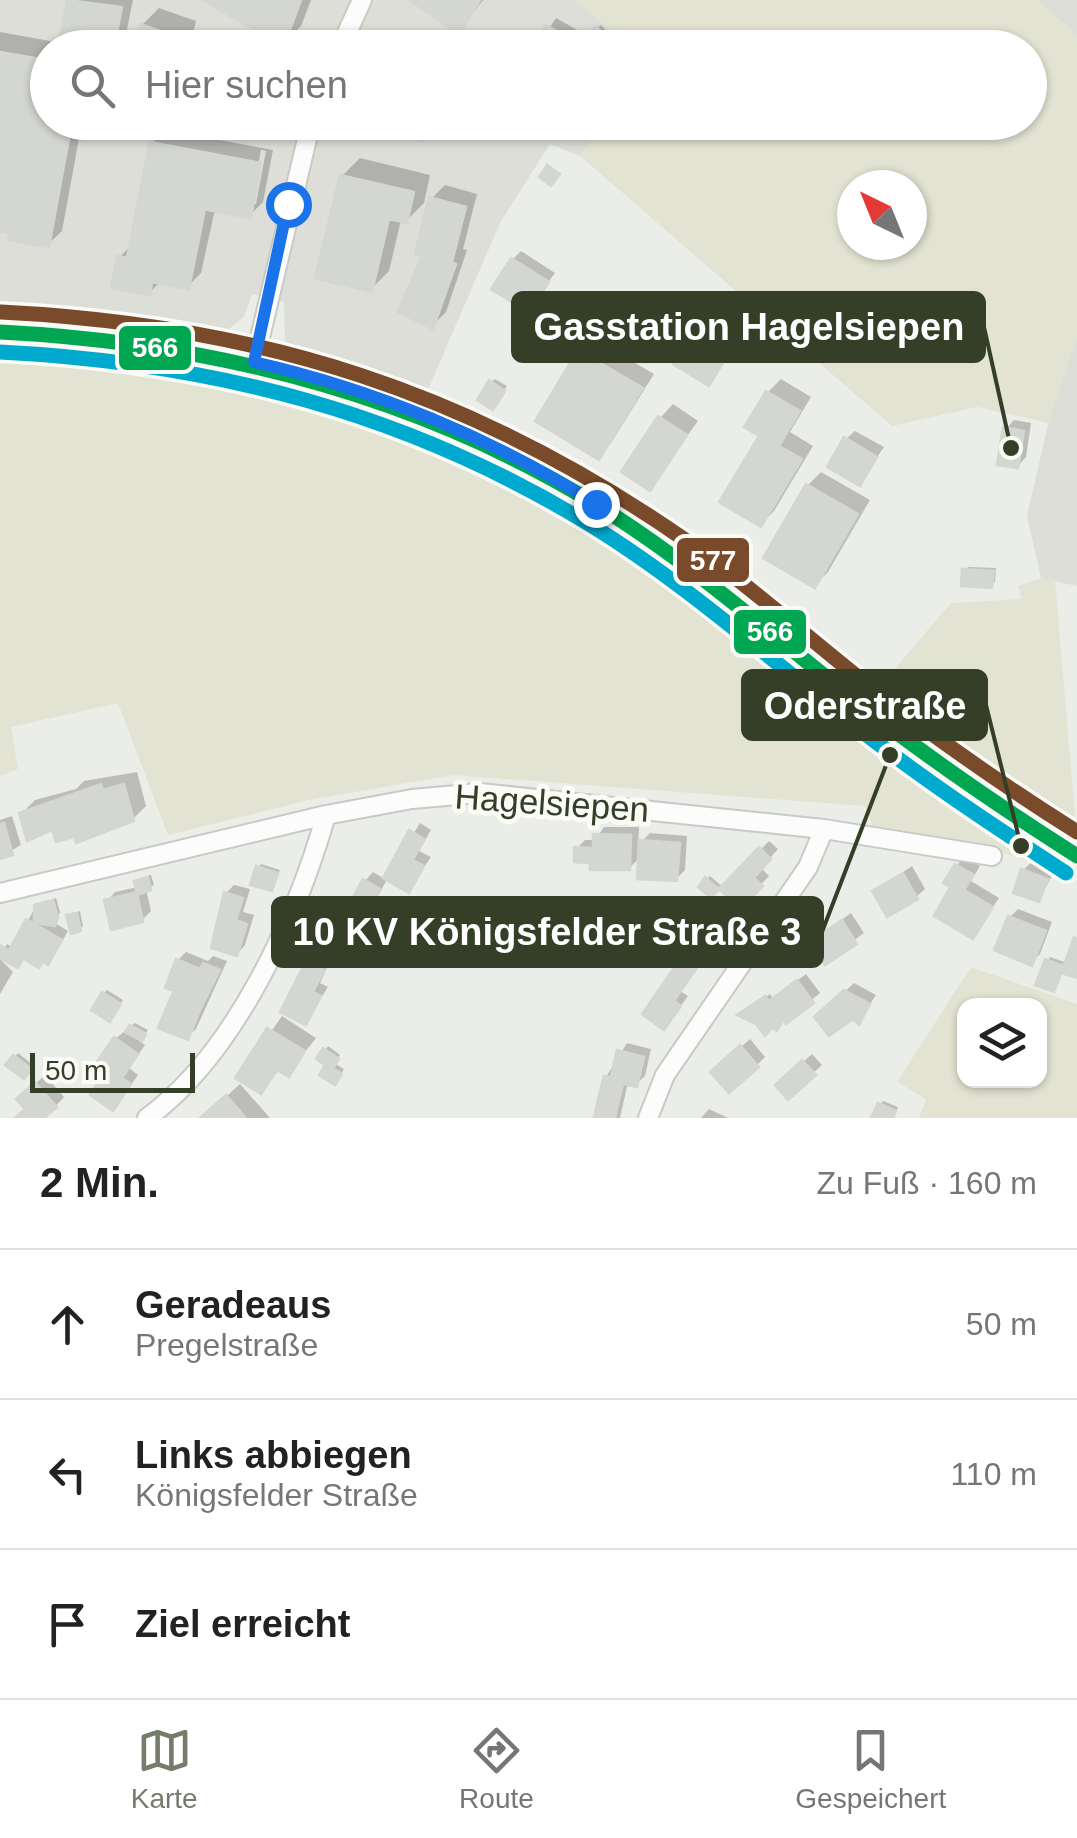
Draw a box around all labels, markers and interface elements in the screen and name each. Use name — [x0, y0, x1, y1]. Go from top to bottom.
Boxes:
search box — [30, 30, 1047, 140]
icon: search — [65, 58, 120, 113]
text: Hier suchen — [145, 64, 348, 106]
north arrow — [837, 170, 927, 260]
route start — [266, 182, 312, 228]
callout: Gasstation Hagelsiepen — [513, 293, 984, 361]
text: Gasstation Hagelsiepen — [534, 306, 964, 348]
line badge: 566 — [117, 324, 193, 372]
text: 566 — [132, 332, 178, 363]
route end — [574, 482, 620, 528]
line badge: 577 — [675, 536, 751, 584]
text: 577 — [690, 545, 736, 576]
line badge: 566 — [732, 608, 808, 656]
text: 566 — [747, 616, 793, 647]
callout: Oderstraße — [743, 671, 986, 739]
text: Oderstraße — [764, 685, 966, 727]
street label: Hagelsiepen — [454, 776, 650, 829]
callout: 10 KV Königsfelder Straße 3 — [273, 898, 822, 966]
text: 10 KV Königsfelder Straße 3 — [293, 911, 801, 953]
map controls — [957, 998, 1047, 1088]
button: layers — [957, 998, 1047, 1088]
scale bar — [30, 1048, 195, 1092]
text: 50 m — [45, 1055, 107, 1086]
text: 2 Min. — [40, 1159, 159, 1206]
text: Zu Fuß · 160 m — [817, 1165, 1037, 1201]
text: Geradeaus — [135, 1284, 331, 1326]
icon: ahead — [40, 1297, 95, 1352]
text: 50 m — [966, 1306, 1037, 1342]
text: Pregelstraße — [135, 1327, 318, 1363]
text: Links abbiegen — [135, 1434, 412, 1476]
icon: left — [40, 1447, 95, 1502]
text: 110 m — [950, 1456, 1037, 1492]
text: Königsfelder Straße — [135, 1477, 418, 1513]
icon: arrive — [40, 1597, 95, 1652]
text: Ziel erreicht — [135, 1603, 350, 1645]
tab: Karte — [131, 1723, 198, 1815]
tab: Route — [459, 1723, 534, 1815]
tab: Gespeichert — [795, 1723, 946, 1815]

